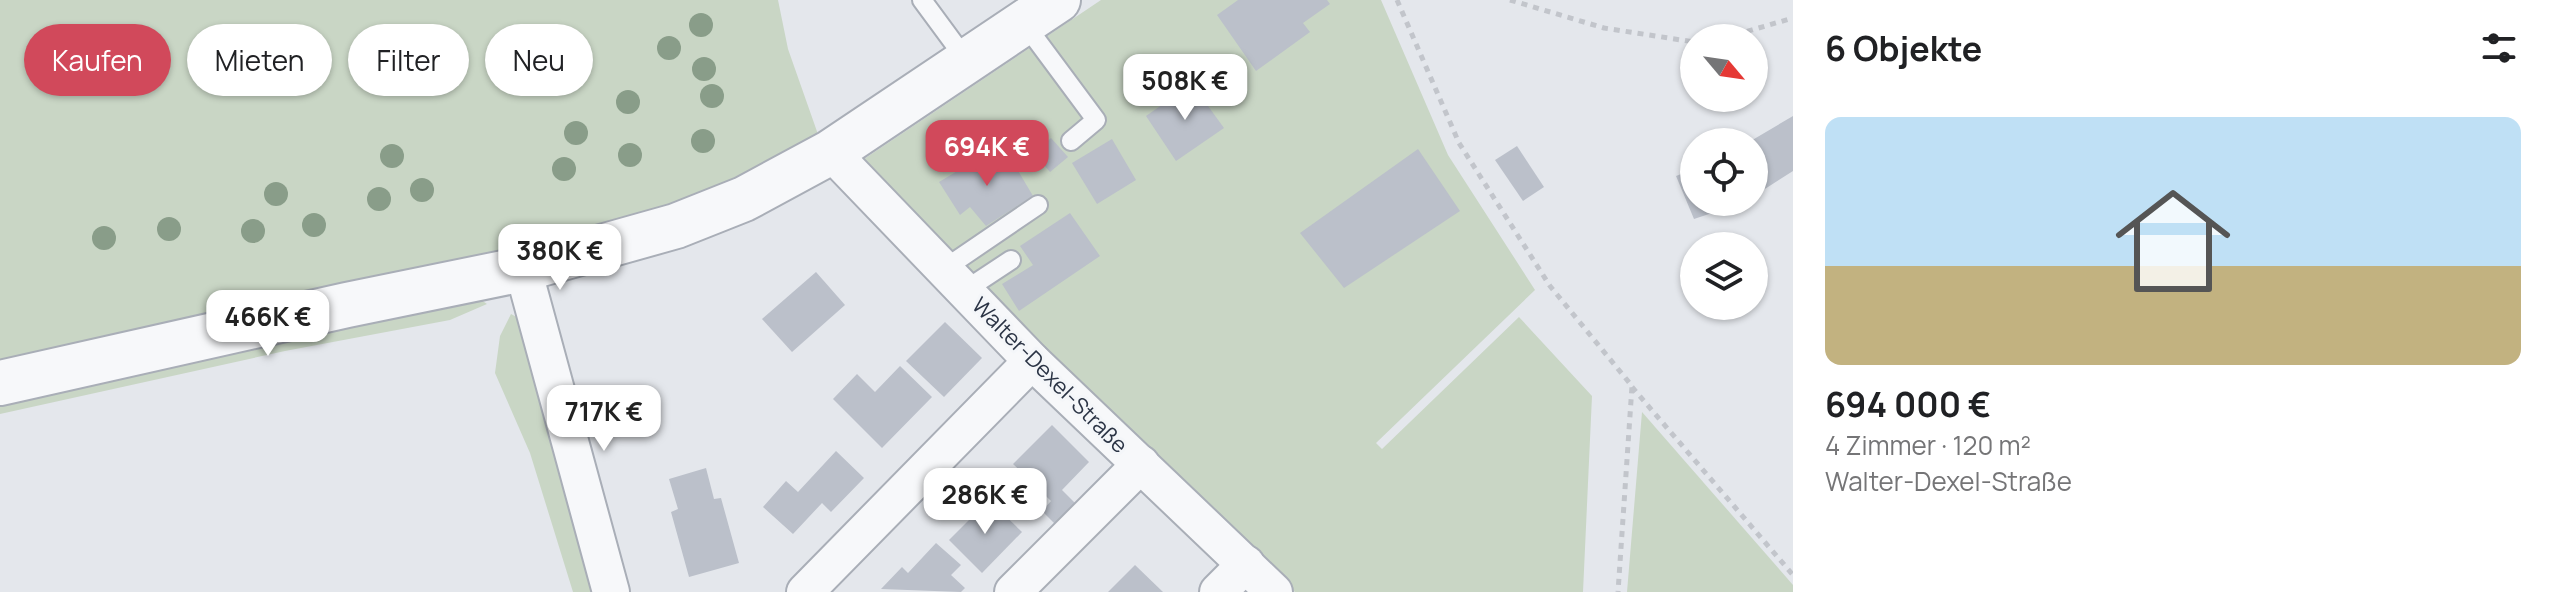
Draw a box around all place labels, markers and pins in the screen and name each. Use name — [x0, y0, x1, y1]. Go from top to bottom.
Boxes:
pin: 508K € — [1120, 54, 1250, 122]
pin: 694K € — [922, 120, 1052, 188]
pin: 380K € — [495, 224, 625, 292]
pin: 466K € — [203, 290, 333, 358]
pin: 717K € — [539, 385, 669, 453]
pin: 286K € — [920, 468, 1050, 536]

